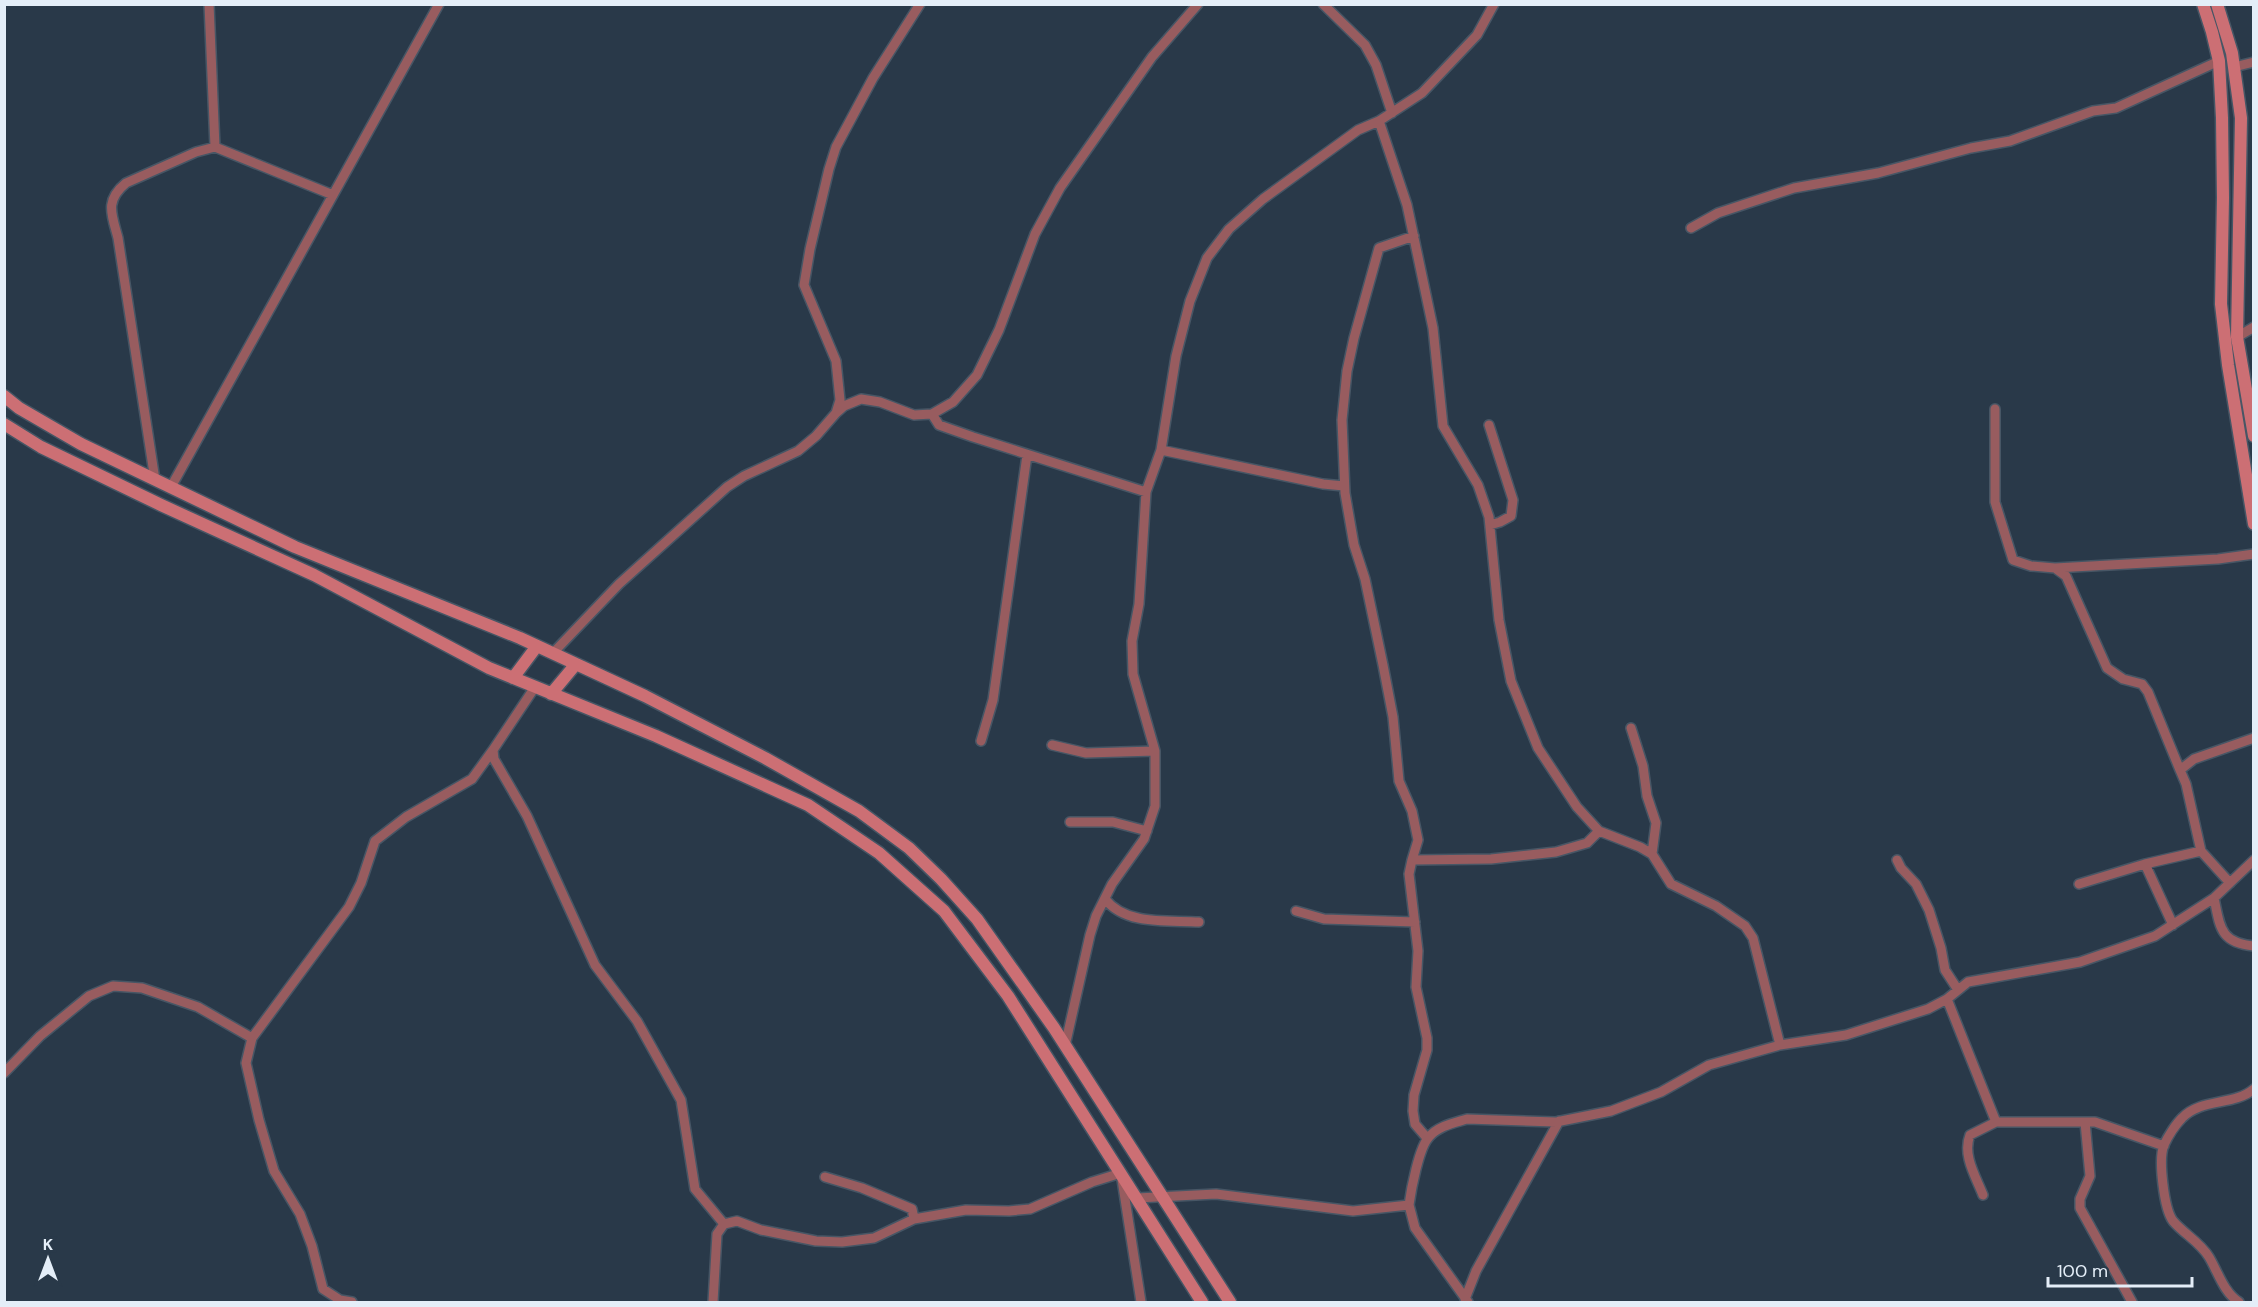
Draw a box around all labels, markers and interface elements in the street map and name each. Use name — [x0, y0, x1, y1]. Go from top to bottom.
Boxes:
north arrow — [18, 1229, 78, 1289]
text: K — [43, 1234, 54, 1255]
scale bar — [2048, 1250, 2192, 1288]
text: 100 m — [2057, 1259, 2108, 1283]

